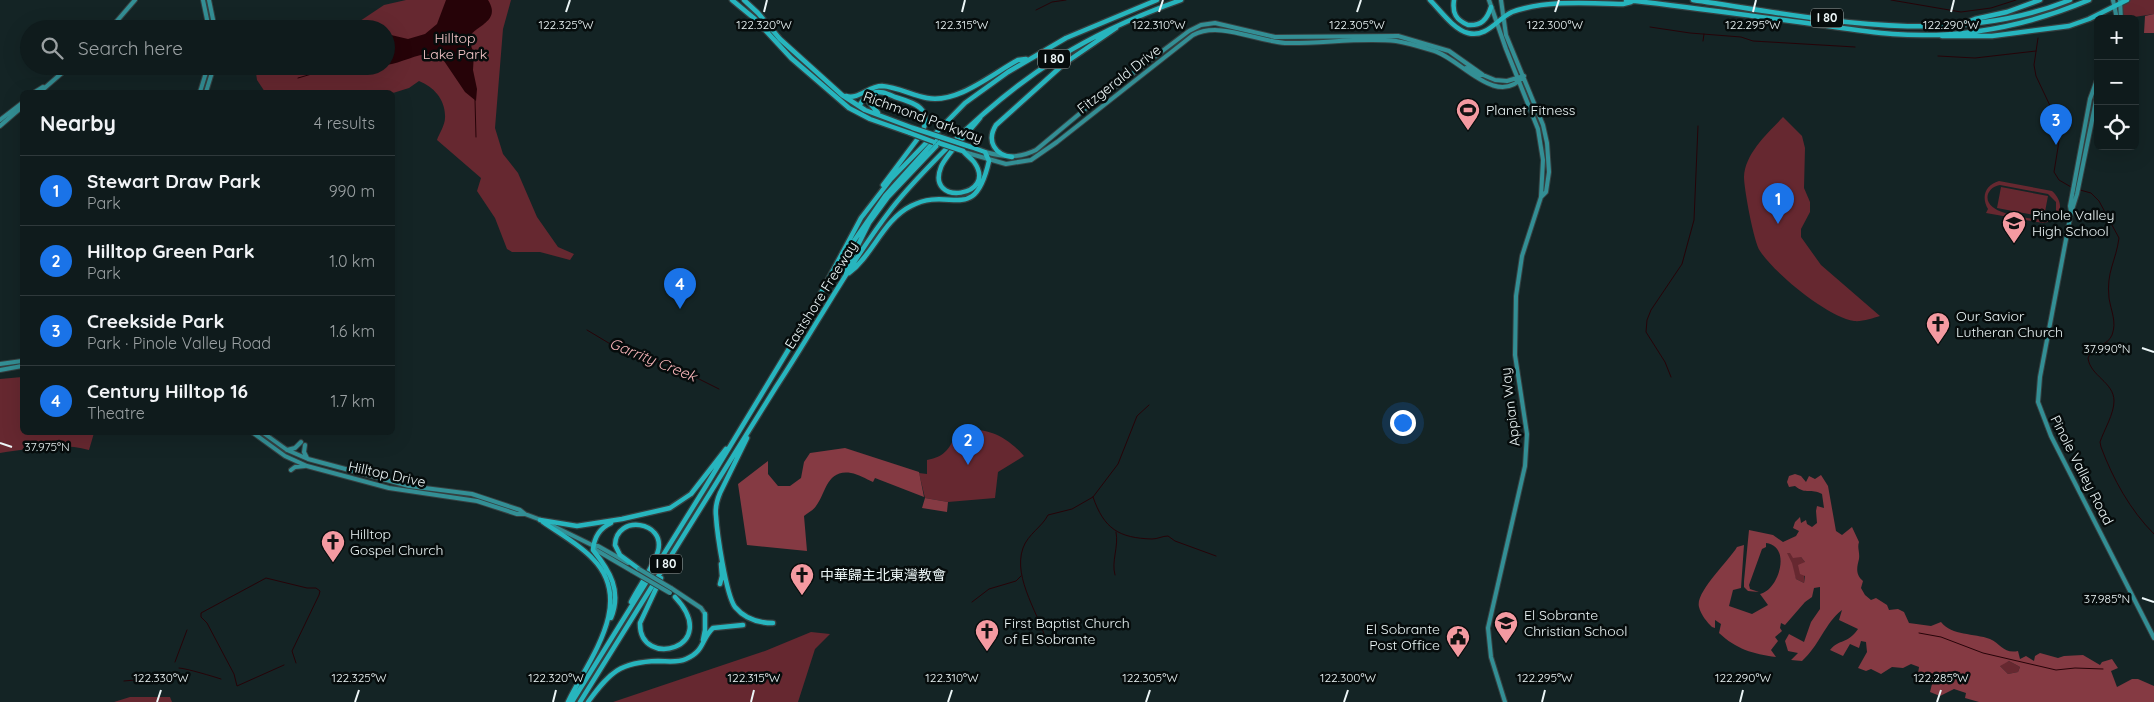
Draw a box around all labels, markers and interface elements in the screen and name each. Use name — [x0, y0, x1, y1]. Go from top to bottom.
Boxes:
road number: I 80 — [1811, 8, 1843, 28]
map controls — [2094, 15, 2139, 150]
button: + — [2094, 15, 2139, 60]
text: 122.325°W — [539, 17, 594, 32]
text: 122.320°W — [736, 17, 792, 32]
text: 122.315°W — [936, 17, 989, 32]
text: 122.310°W — [1132, 17, 1186, 32]
text: 122.305°W — [1329, 17, 1385, 32]
text: 122.300°W — [1527, 17, 1583, 32]
text: 122.295°W — [1725, 17, 1781, 32]
text: 122.290°W — [1923, 17, 1979, 32]
search box — [20, 20, 395, 75]
park label: Hilltop Lake Park — [423, 29, 487, 63]
icon: search — [38, 34, 66, 62]
text: Search here — [78, 36, 183, 60]
street label: Fitzgerald Drive — [1073, 41, 1165, 117]
road number: I 80 — [1038, 50, 1070, 68]
button: − — [2094, 60, 2139, 105]
street label: Richmond Parkway — [861, 87, 985, 147]
sports icon: Planet Fitness — [1455, 97, 1481, 131]
place label: Planet Fitness — [1486, 101, 1575, 119]
pin: 3 — [2040, 104, 2072, 145]
button: locate — [2094, 105, 2139, 150]
text: Nearby — [40, 110, 116, 136]
text: 4 results — [314, 113, 375, 133]
text: Stewart Draw Park — [87, 169, 261, 193]
text: 1 — [53, 181, 59, 201]
text: 990 m — [329, 181, 375, 201]
pin: 1 — [1762, 183, 1794, 224]
text: Park — [87, 193, 121, 213]
place label: Pinole Valley High School — [2032, 206, 2114, 240]
school or university icon: Pinole Valley High School — [2001, 210, 2027, 244]
street label: Eastshore Freeway — [781, 238, 861, 352]
text: Hilltop Green Park — [87, 239, 255, 263]
text: 2 — [51, 251, 61, 271]
text: 1.0 km — [329, 251, 375, 271]
text: Park — [87, 263, 121, 283]
pin: 4 — [664, 268, 696, 309]
place label: Our Savior Lutheran Church — [1956, 307, 2063, 341]
text: Creekside Park — [87, 309, 224, 333]
church icon: Our Savior Lutheran Church — [1925, 311, 1951, 345]
text: 3 — [52, 321, 60, 341]
text: 1.6 km — [330, 321, 375, 341]
text: Park · Pinole Valley Road — [87, 333, 271, 353]
water label: Garrity Creek — [607, 333, 701, 386]
text: 37.990°N — [2083, 341, 2131, 356]
street label: Appian Way — [1496, 367, 1524, 447]
text: Century Hilltop 16 — [87, 379, 248, 403]
text: 4 — [51, 391, 61, 411]
text: 1.7 km — [330, 391, 375, 411]
text: Theatre — [87, 403, 145, 423]
your location — [1390, 410, 1416, 436]
street label: Pinole Valley Road — [2047, 412, 2117, 528]
pin: 2 — [952, 424, 984, 465]
text: 37.975°N — [24, 439, 70, 454]
street label: Hilltop Drive — [347, 457, 427, 491]
place label: Hilltop Gospel Church — [350, 525, 444, 559]
church icon: Hilltop Gospel Church — [320, 529, 346, 563]
road number: I 80 — [650, 554, 682, 574]
church icon: 中華歸主北東灣教會 — [789, 562, 815, 596]
place label: 中華歸主北東灣教會 — [820, 566, 946, 584]
text: 37.985°N — [2084, 591, 2130, 606]
place label: El Sobrante Christian School — [1524, 606, 1627, 640]
school or university icon: El Sobrante Christian School — [1493, 610, 1519, 644]
place label: First Baptist Church of El Sobrante — [1004, 614, 1130, 648]
church icon: First Baptist Church of El Sobrante — [974, 618, 1000, 652]
place label: El Sobrante Post Office — [1366, 620, 1440, 654]
public building icon: El Sobrante Post Office — [1445, 624, 1471, 658]
text: 122.330°W — [133, 670, 189, 685]
text: 122.325°W — [332, 670, 387, 685]
text: 122.320°W — [528, 670, 584, 685]
text: 122.315°W — [728, 670, 781, 685]
text: 122.310°W — [925, 670, 979, 685]
text: 122.305°W — [1122, 670, 1178, 685]
text: 122.300°W — [1320, 670, 1376, 685]
text: 122.295°W — [1517, 670, 1573, 685]
text: 122.290°W — [1715, 670, 1771, 685]
text: 122.285°W — [1913, 670, 1969, 685]

